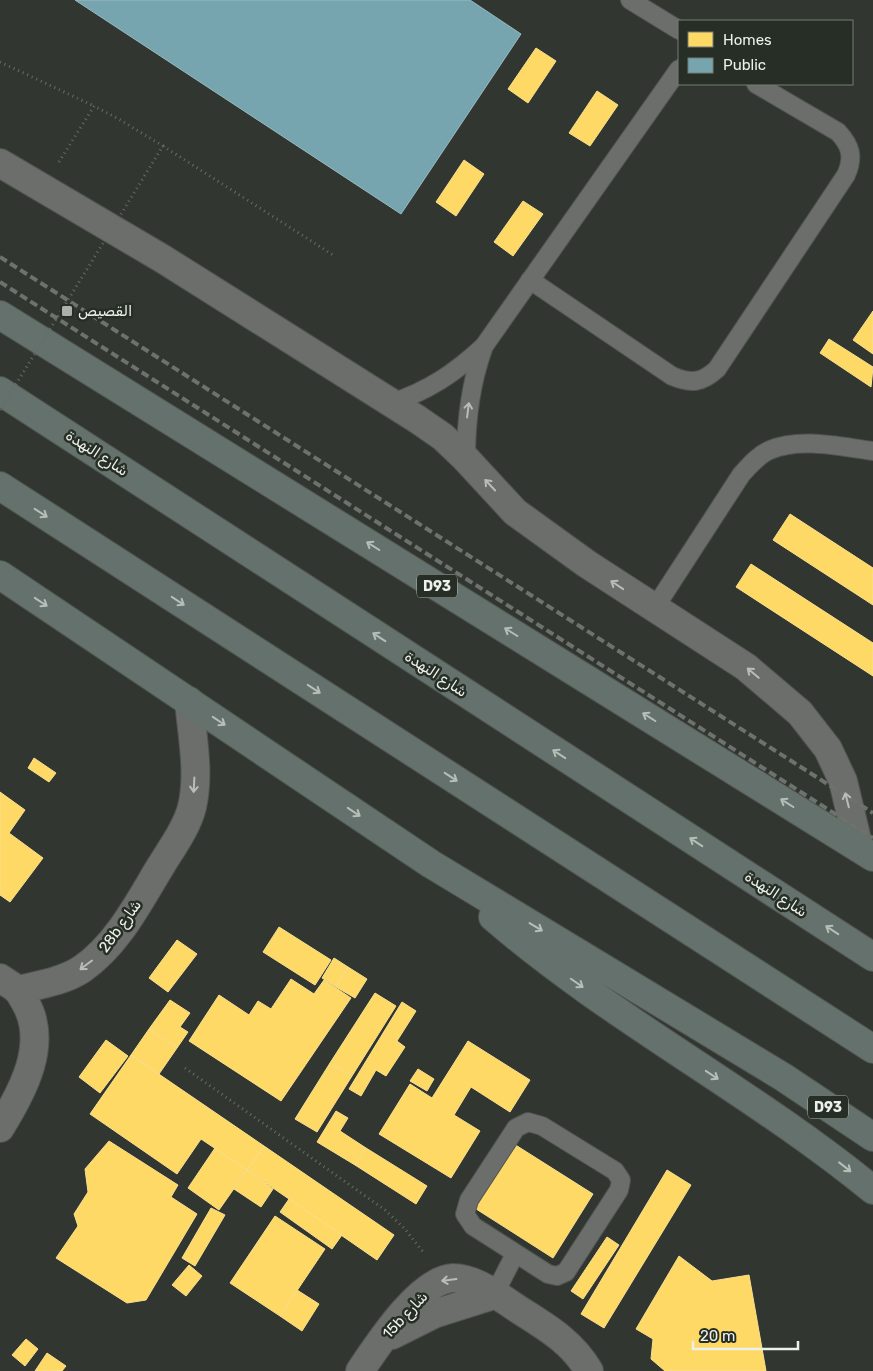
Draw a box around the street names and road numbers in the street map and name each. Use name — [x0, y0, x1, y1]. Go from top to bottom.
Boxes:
street label: شارع النهدة — [61, 426, 132, 482]
road number: D93 — [417, 574, 457, 598]
street label: شارع النهدة — [400, 647, 471, 703]
street label: شارع النهدة — [740, 867, 811, 923]
street label: 28b شارع — [95, 896, 147, 957]
road number: D93 — [808, 1096, 848, 1118]
street label: 15b شارع — [379, 1288, 433, 1344]

